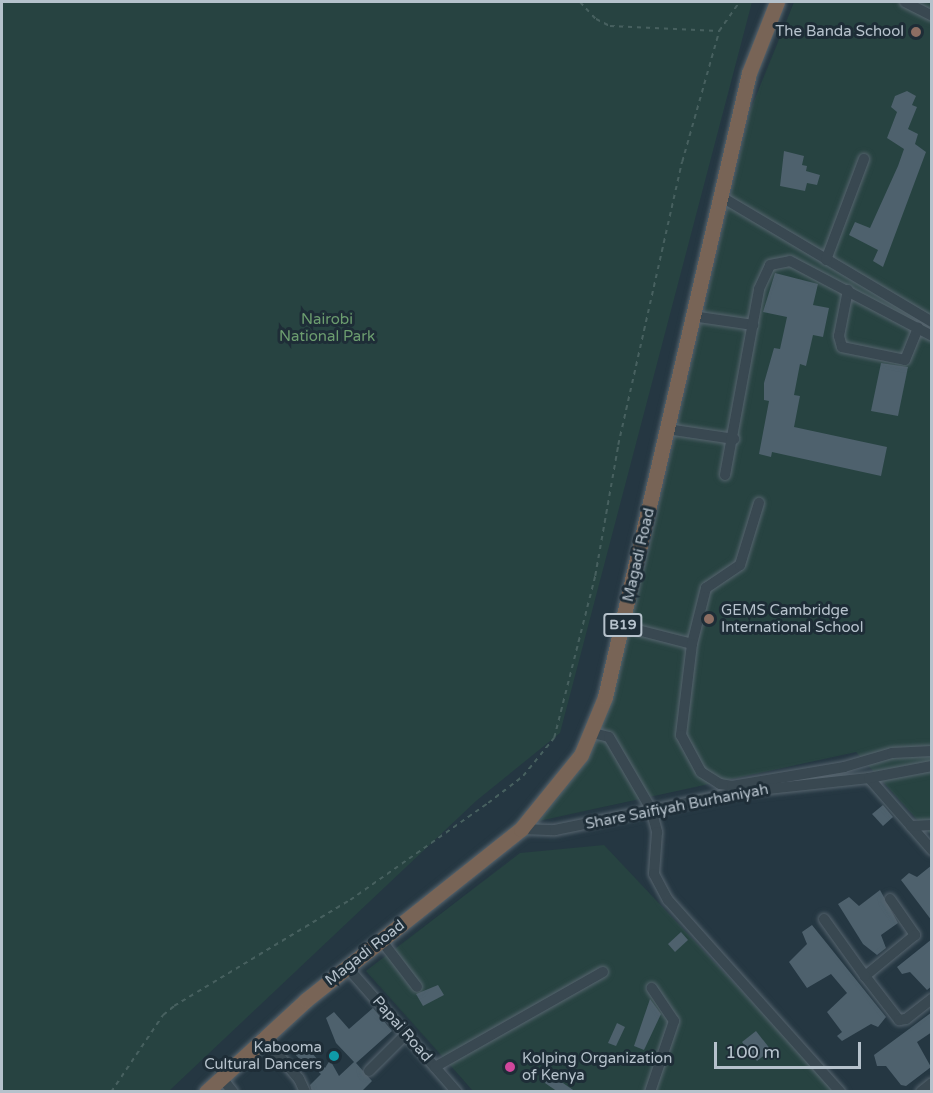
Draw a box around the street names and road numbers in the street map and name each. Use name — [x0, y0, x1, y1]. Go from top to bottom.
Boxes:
street label: Magadi Road — [619, 506, 659, 604]
road number: B19 — [602, 614, 644, 636]
street label: Share Saifiyah Burhaniyah — [584, 780, 770, 834]
street label: Magadi Road — [322, 916, 408, 990]
street label: Papai Road — [369, 992, 435, 1066]

